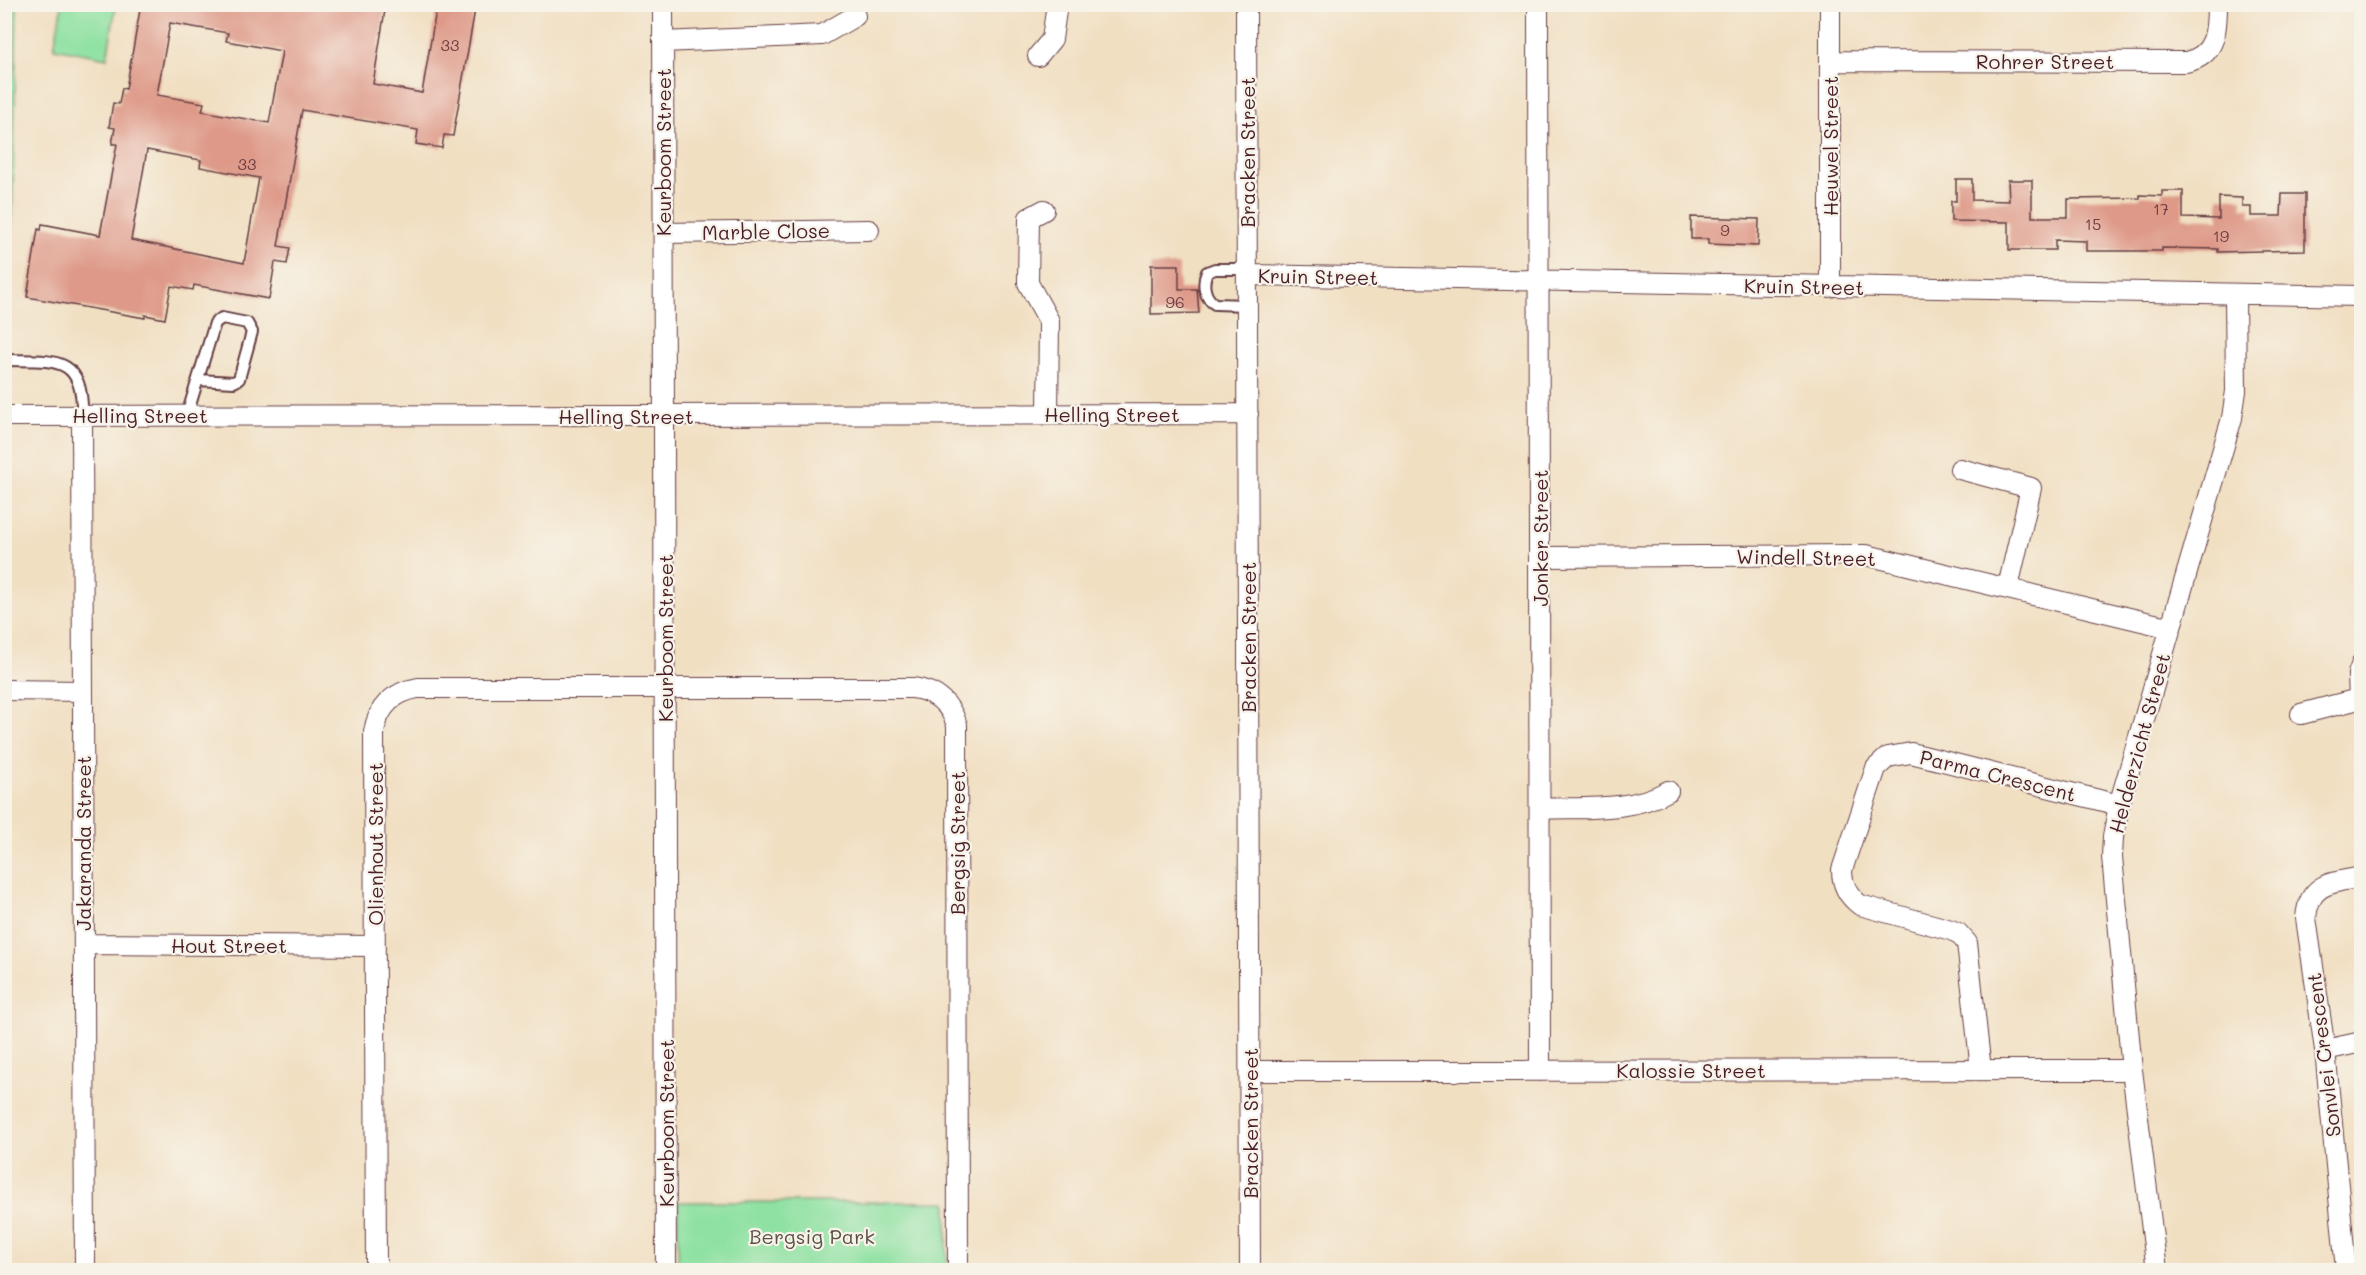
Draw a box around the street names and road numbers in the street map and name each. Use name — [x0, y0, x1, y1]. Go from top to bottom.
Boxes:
street label: Rohrer Street — [1976, 48, 2114, 74]
street label: Keurboom Street — [650, 68, 676, 236]
street label: Heuwel Street — [1817, 76, 1843, 216]
street label: Bracken Street — [1234, 77, 1260, 227]
street label: Marble Close — [702, 217, 830, 245]
street label: Kruin Street — [1258, 262, 1378, 290]
street label: Kruin Street — [1744, 272, 1864, 300]
street label: Helling Street — [1044, 401, 1180, 427]
street label: Helling Street — [72, 402, 208, 428]
street label: Helling Street — [558, 403, 694, 429]
street label: Jonker Street — [1527, 469, 1553, 607]
street label: Windell Street — [1736, 543, 1876, 571]
street label: Keurboom Street — [652, 554, 678, 722]
street label: Bracken Street — [1235, 562, 1261, 712]
street label: Helderzicht Street — [2102, 650, 2176, 836]
street label: Parma Crescent — [1917, 743, 2079, 807]
street label: Jakaranda Street — [70, 755, 96, 931]
street label: Olienhout Street — [362, 762, 388, 926]
street label: Bergsig Street — [944, 771, 970, 915]
street label: Hout Street — [171, 932, 287, 958]
street label: Sonvlei Crescent — [2300, 971, 2346, 1139]
street label: Keurboom Street — [653, 1039, 679, 1207]
street label: Bracken Street — [1237, 1048, 1263, 1198]
street label: Kalossie Street — [1616, 1057, 1766, 1083]

